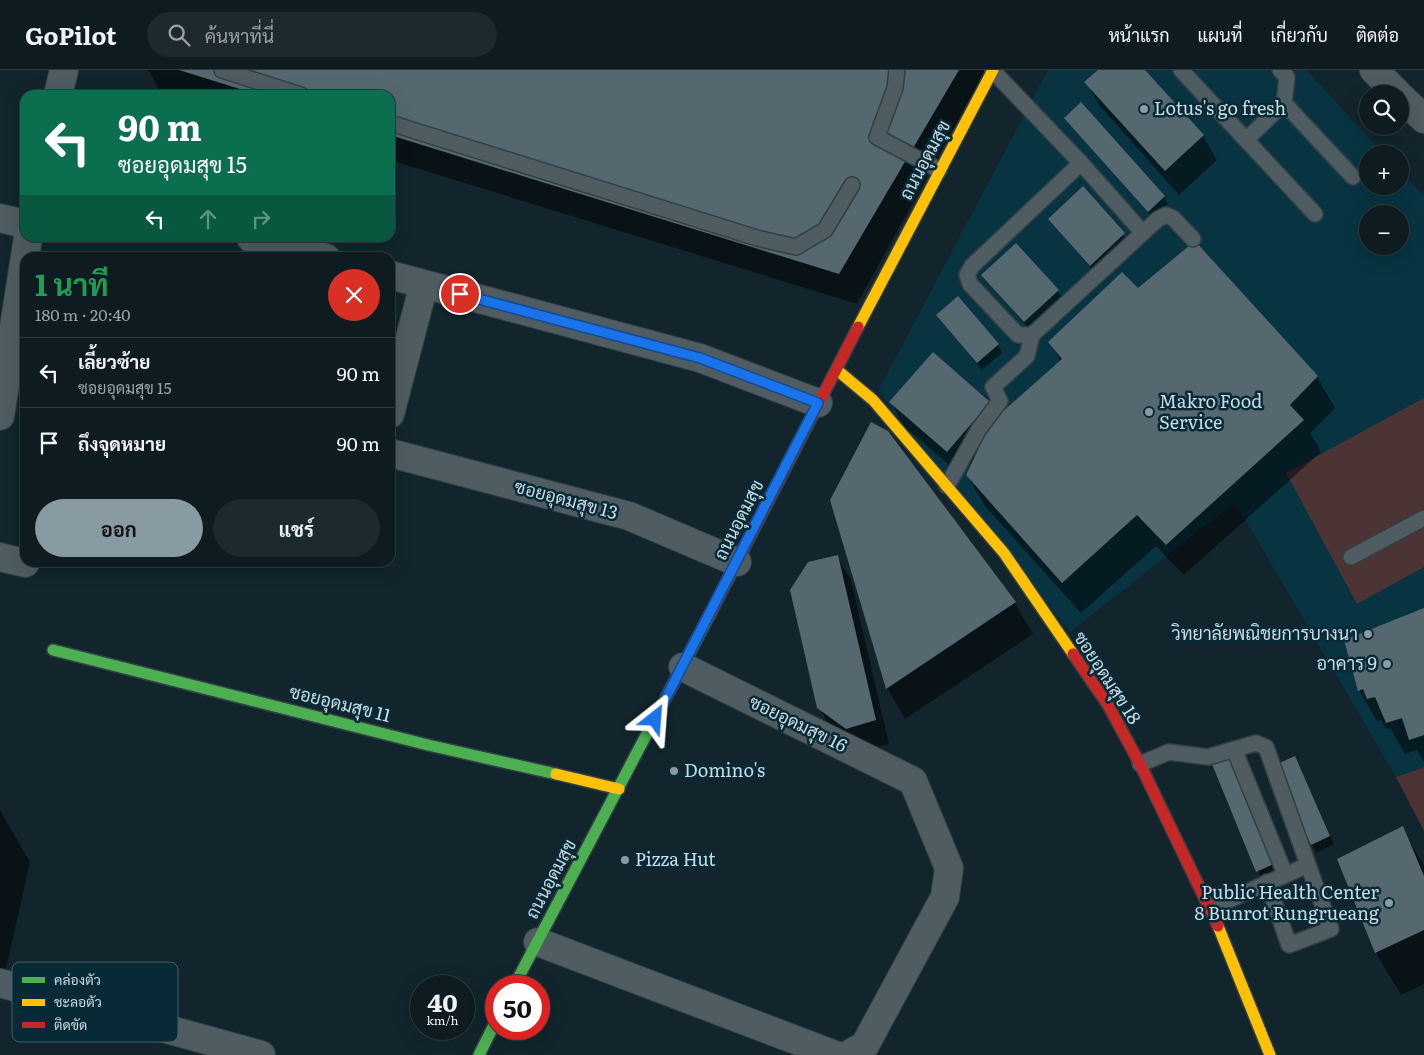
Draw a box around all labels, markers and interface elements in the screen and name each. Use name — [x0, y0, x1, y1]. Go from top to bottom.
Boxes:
search box — [147, 12, 497, 57]
text: GoPilot — [25, 17, 117, 52]
icon: search — [165, 21, 193, 49]
text: ค้นหาที่นี่ — [205, 21, 274, 49]
text: หน้าแรก — [1108, 21, 1170, 48]
text: แผนที่ — [1198, 21, 1242, 48]
text: เกี่ยวกับ — [1270, 21, 1328, 48]
text: ติดต่อ — [1356, 21, 1399, 48]
map controls — [1359, 85, 1409, 255]
button: search — [1359, 85, 1409, 135]
place label: Lotus's go fresh — [1154, 94, 1286, 121]
text: 90 m — [118, 100, 202, 152]
marker: Lotus's go fresh — [1138, 103, 1150, 115]
icon: left — [35, 110, 100, 175]
street label: ถนนอุดมสุข — [891, 115, 956, 204]
button: + — [1359, 145, 1409, 195]
text: ซอยอุดมสุข 15 — [118, 147, 247, 180]
icon: left — [141, 205, 169, 233]
icon: ahead — [194, 205, 222, 233]
icon: right — [247, 205, 275, 233]
button: − — [1359, 205, 1409, 255]
text: 1 นาที — [35, 261, 109, 305]
button: close — [328, 269, 380, 321]
pin — [439, 273, 481, 315]
icon: arrive — [446, 280, 474, 308]
text: 180 m · 20:40 — [35, 302, 130, 326]
text: เลี้ยวซ้าย — [78, 347, 150, 375]
icon: left — [35, 359, 63, 387]
text: 90 m — [337, 359, 380, 387]
text: ซอยอุดมสุข 15 — [78, 375, 172, 399]
place label: Makro Food Service — [1159, 387, 1262, 435]
marker: Makro Food Service — [1143, 406, 1155, 418]
icon: arrive — [35, 429, 63, 457]
text: ถึงจุดหมาย — [78, 429, 166, 457]
text: 90 m — [337, 429, 380, 457]
street label: ซอยอุดมสุข 13 — [512, 472, 621, 525]
street label: ถนนอุดมสุข — [706, 475, 769, 564]
button: ออก — [35, 499, 203, 557]
button: แชร์ — [213, 499, 380, 557]
place label: วิทยาลัยพณิชยการบางนา — [1171, 619, 1358, 646]
street label: ซอยอุดมสุข 18 — [1068, 625, 1149, 729]
marker: วิทยาลัยพณิชยการบางนา — [1362, 628, 1374, 640]
place label: อาคาร 9 — [1316, 649, 1377, 676]
marker: อาคาร 9 — [1381, 658, 1393, 670]
street label: ซอยอุดมสุข 11 — [287, 677, 394, 728]
street label: ซอยอุดมสุข 16 — [745, 687, 852, 758]
position arrow — [628, 692, 680, 744]
place label: Domino's — [684, 756, 765, 783]
marker: Domino's — [668, 765, 680, 777]
street label: ถนนอุดมสุข — [517, 834, 582, 923]
place label: Pizza Hut — [635, 845, 716, 872]
marker: Pizza Hut — [619, 854, 631, 866]
place label: Public Health Center 8 Bunrot Rungrueang — [1195, 878, 1380, 926]
marker: Public Health Center 8 Bunrot Rungrueang — [1383, 897, 1395, 909]
legend — [12, 962, 178, 1042]
text: คล่องตัว — [54, 969, 101, 989]
speed limit sign: 50 — [485, 975, 550, 1040]
text: 40 — [427, 983, 458, 1020]
text: ชะลอตัว — [54, 991, 102, 1011]
text: km/h — [427, 1011, 458, 1029]
text: ติดขัด — [54, 1014, 87, 1034]

